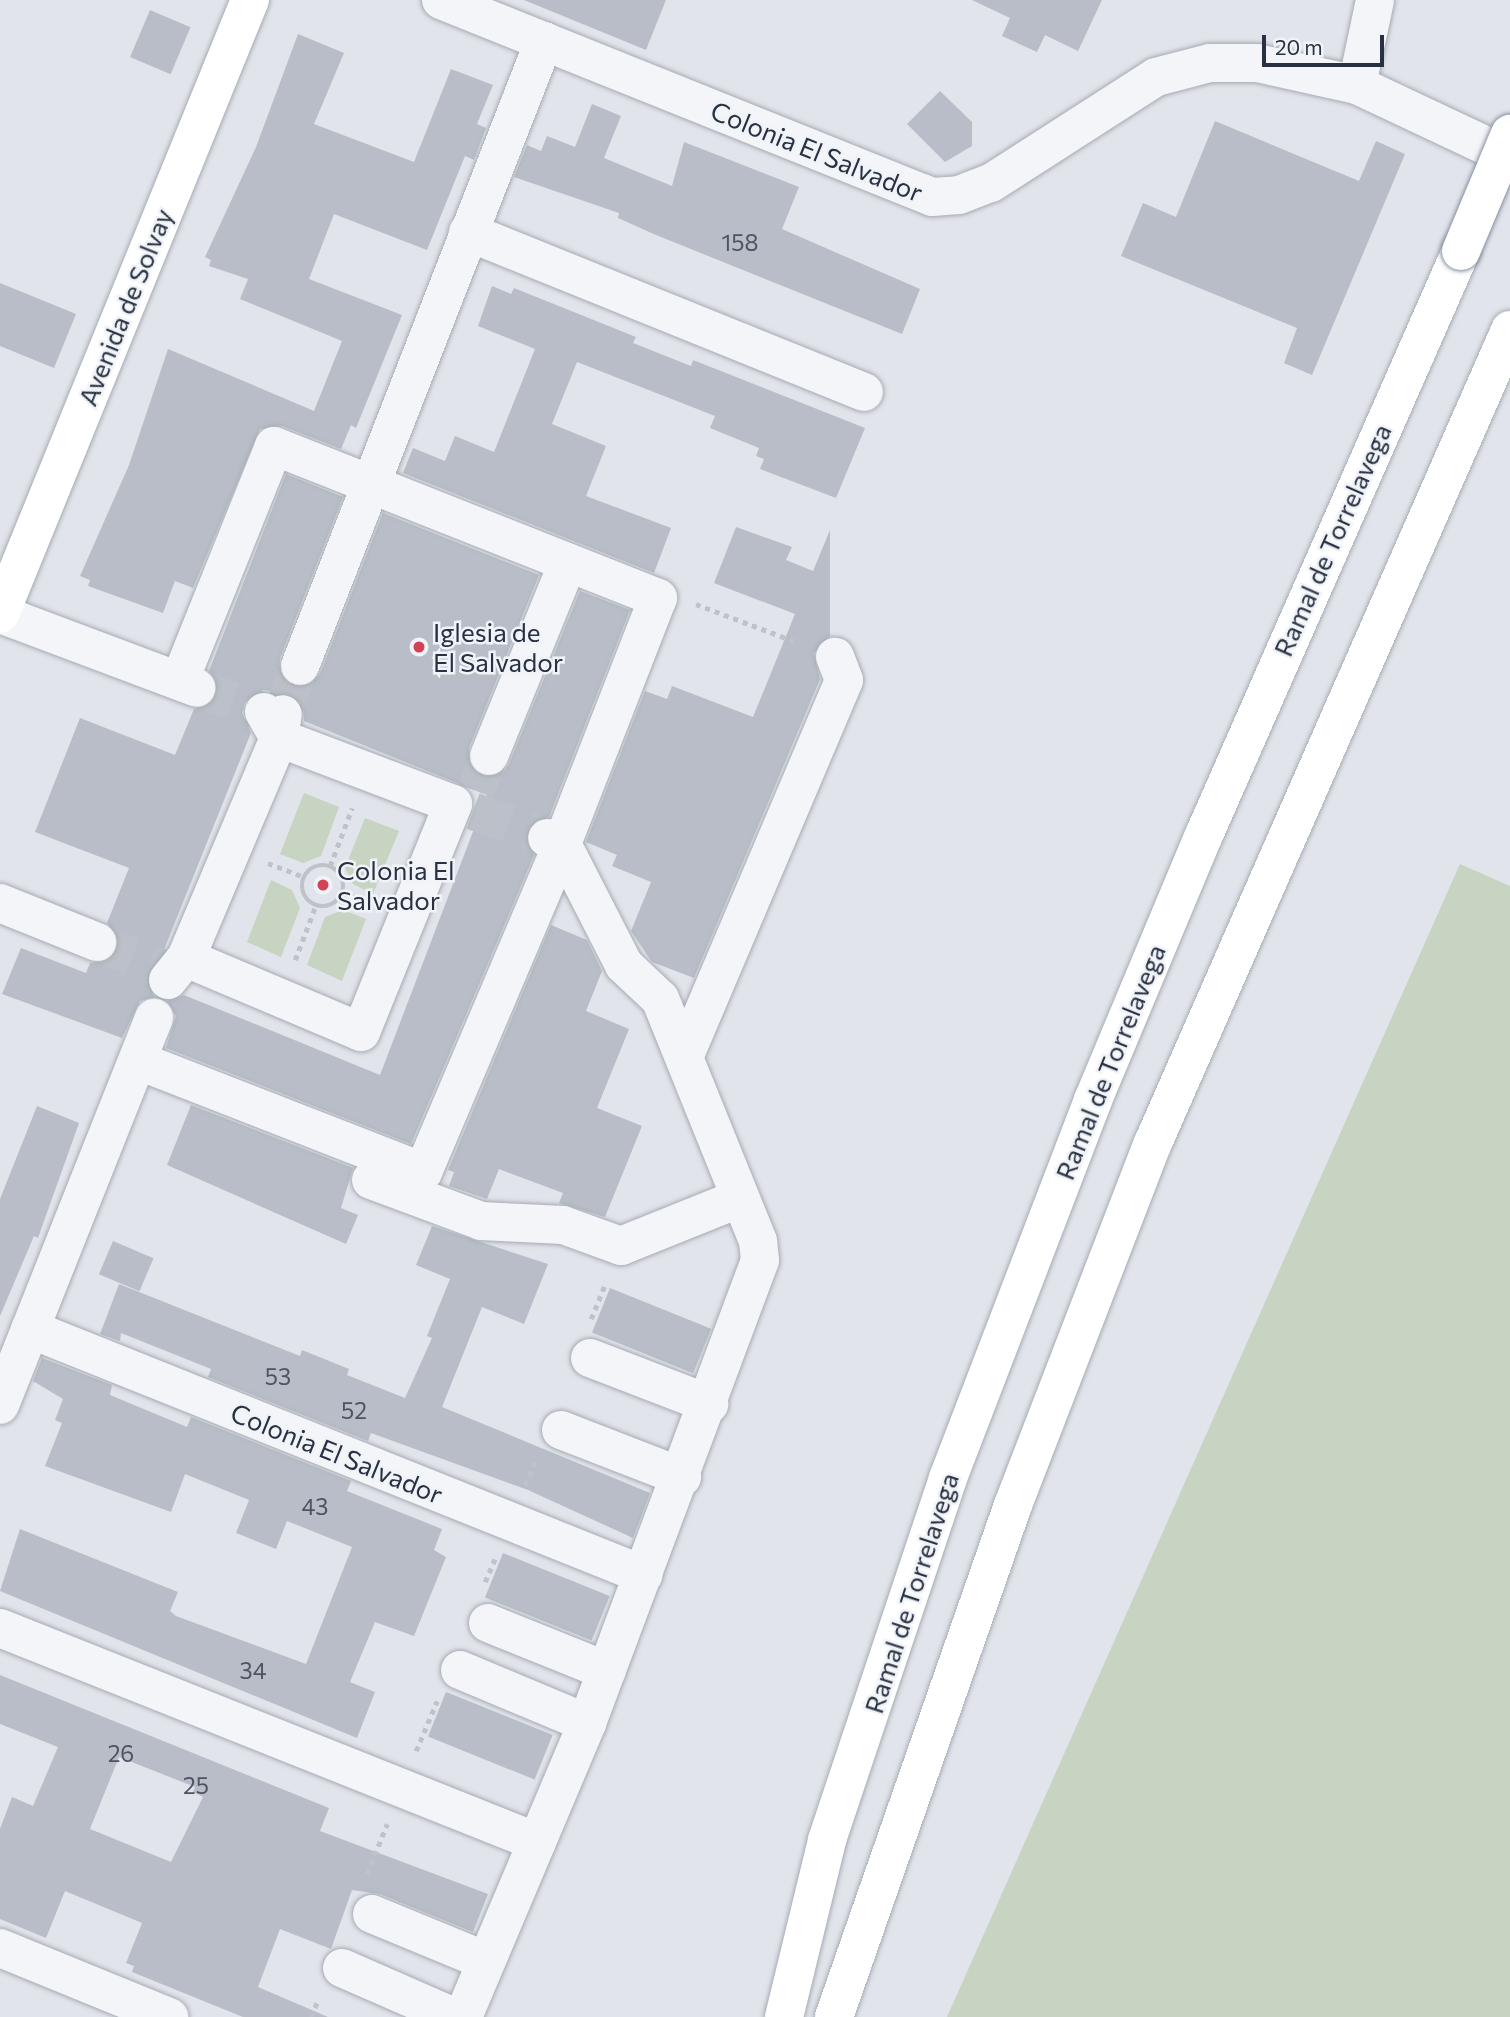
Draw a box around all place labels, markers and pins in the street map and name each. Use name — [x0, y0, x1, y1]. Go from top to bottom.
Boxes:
place label: Iglesia de El Salvador — [433, 616, 563, 678]
marker: Iglesia de El Salvador — [411, 639, 427, 655]
place label: Colonia El Salvador — [337, 854, 455, 916]
marker: Colonia El Salvador — [315, 877, 331, 893]

